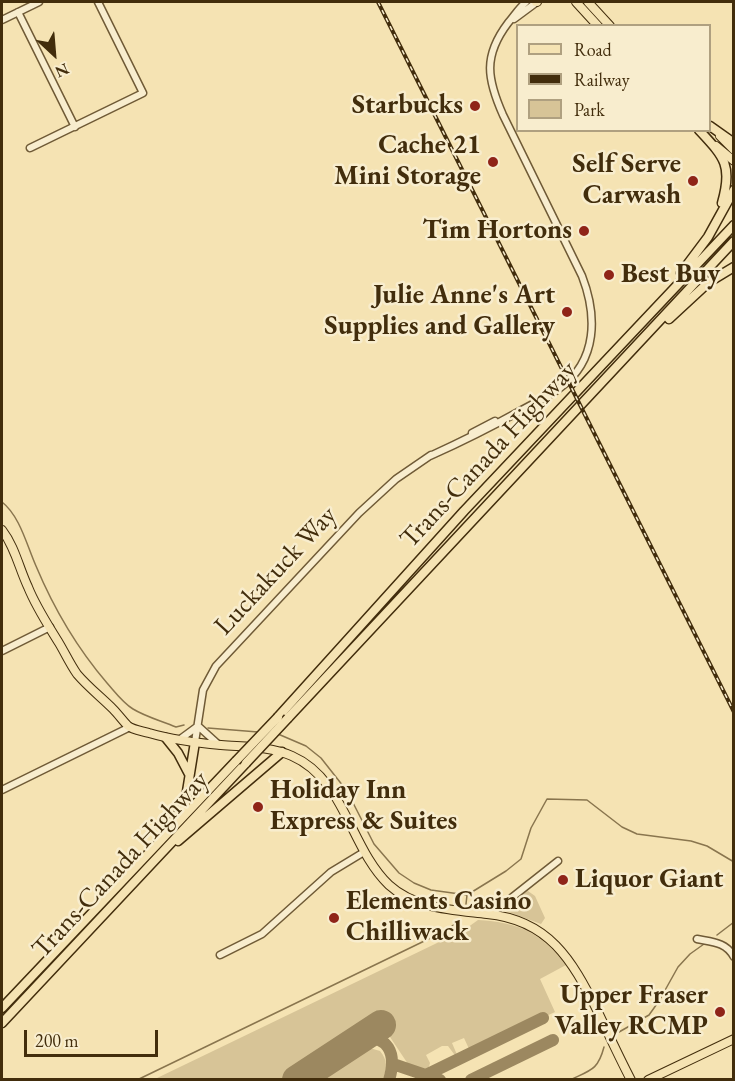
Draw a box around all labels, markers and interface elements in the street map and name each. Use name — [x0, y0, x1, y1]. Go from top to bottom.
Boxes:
north arrow — [24, 24, 84, 84]
legend — [516, 24, 711, 132]
text: Road — [574, 38, 612, 61]
text: N — [52, 58, 73, 83]
text: Railway — [574, 68, 630, 91]
place label: Starbucks — [352, 90, 463, 122]
text: Park — [574, 98, 605, 121]
marker: Starbucks — [468, 99, 482, 113]
place label: Cache 21 Mini Storage — [334, 130, 481, 193]
place label: Self Serve Carwash — [572, 149, 681, 212]
marker: Cache 21 Mini Storage — [486, 155, 500, 169]
marker: Self Serve Carwash — [686, 174, 700, 188]
place label: Tim Hortons — [423, 215, 572, 247]
marker: Tim Hortons — [577, 224, 591, 238]
place label: Best Buy — [621, 259, 720, 291]
marker: Best Buy — [602, 268, 616, 282]
place label: Julie Anne's Art Supplies and Gallery — [324, 280, 555, 343]
marker: Julie Anne's Art Supplies and Gallery — [560, 305, 574, 319]
street label: Trans-Canada Highway — [394, 355, 584, 555]
street label: Luckakuck Way — [208, 500, 344, 642]
street label: Trans-Canada Highway — [26, 765, 216, 965]
place label: Holiday Inn Express & Suites — [270, 775, 457, 838]
marker: Holiday Inn Express & Suites — [251, 800, 265, 814]
place label: Liquor Giant — [575, 864, 723, 896]
marker: Liquor Giant — [556, 873, 570, 887]
place label: Elements Casino Chilliwack — [346, 886, 531, 949]
marker: Elements Casino Chilliwack — [327, 911, 341, 925]
place label: Upper Fraser Valley RCMP — [554, 980, 708, 1043]
marker: Upper Fraser Valley RCMP — [713, 1005, 727, 1019]
scale bar — [27, 1018, 160, 1056]
text: 200 m — [35, 1029, 79, 1052]

